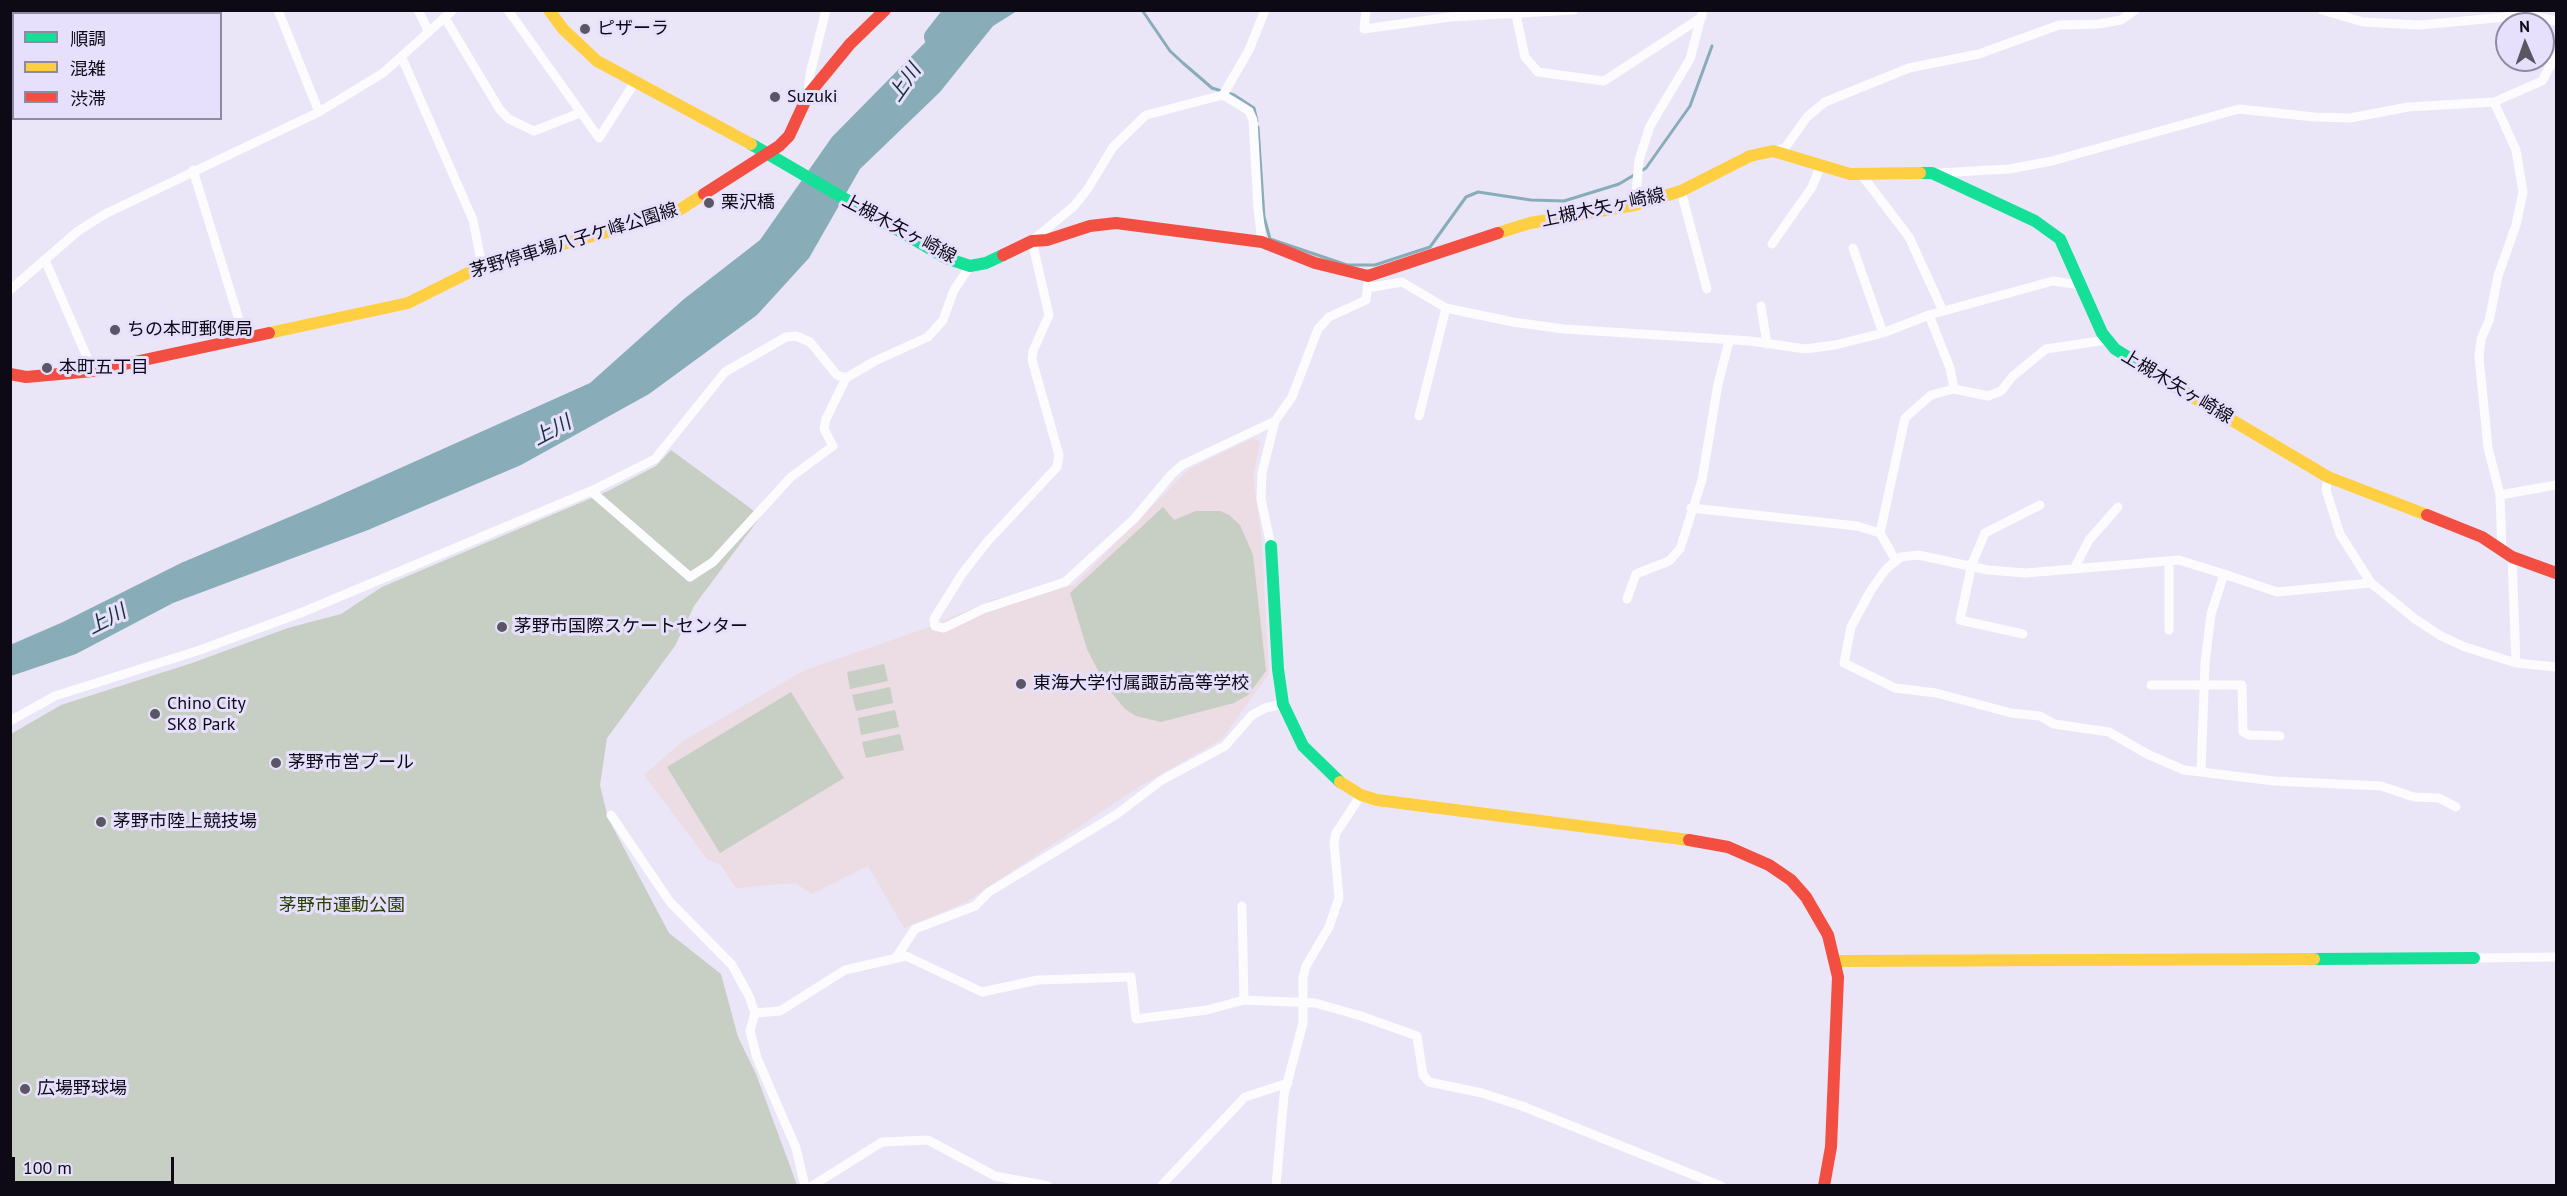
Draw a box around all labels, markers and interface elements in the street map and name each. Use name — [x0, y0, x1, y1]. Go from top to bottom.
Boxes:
legend — [12, 12, 222, 120]
north arrow — [2495, 12, 2555, 72]
text: N — [2519, 16, 2530, 36]
place label: ピザーラ — [597, 18, 669, 40]
marker: ピザーラ — [578, 22, 592, 36]
text: 順調 — [70, 27, 106, 50]
text: 混雑 — [70, 57, 106, 80]
water label: 上川 — [884, 60, 926, 106]
place label: Suzuki — [787, 86, 837, 108]
text: 渋滞 — [70, 87, 106, 110]
marker: Suzuki — [768, 90, 782, 104]
street label: 上槻木矢ヶ崎線 — [1539, 184, 1667, 232]
street label: 上槻木矢ヶ崎線 — [838, 190, 960, 268]
place label: 栗沢橋 — [721, 192, 775, 214]
marker: 栗沢橋 — [702, 196, 716, 210]
street label: 茅野停車場八子ケ峰公園線 — [468, 199, 680, 283]
place label: ちの本町郵便局 — [127, 319, 253, 341]
marker: ちの本町郵便局 — [108, 323, 122, 337]
street label: 上槻木矢ヶ崎線 — [2117, 345, 2237, 429]
place label: 本町五丁目 — [59, 357, 149, 379]
marker: 本町五丁目 — [40, 361, 54, 375]
water label: 上川 — [529, 411, 575, 451]
water label: 上川 — [84, 600, 130, 640]
place label: 茅野市国際スケートセンター — [514, 616, 748, 638]
marker: 茅野市国際スケートセンター — [495, 620, 509, 634]
place label: 東海大学付属諏訪高等学校 — [1033, 673, 1249, 695]
marker: 東海大学付属諏訪高等学校 — [1014, 677, 1028, 691]
place label: Chino City SK8 Park — [167, 693, 246, 736]
marker: Chino City SK8 Park — [148, 707, 162, 721]
place label: 茅野市営プール — [288, 752, 414, 774]
marker: 茅野市営プール — [269, 756, 283, 770]
place label: 茅野市陸上競技場 — [113, 811, 257, 833]
marker: 茅野市陸上競技場 — [94, 815, 108, 829]
park label: 茅野市運動公園 — [279, 895, 405, 917]
place label: 広場野球場 — [37, 1078, 127, 1100]
marker: 広場野球場 — [18, 1082, 32, 1096]
scale bar — [15, 1145, 177, 1183]
text: 100 m — [23, 1156, 72, 1179]

